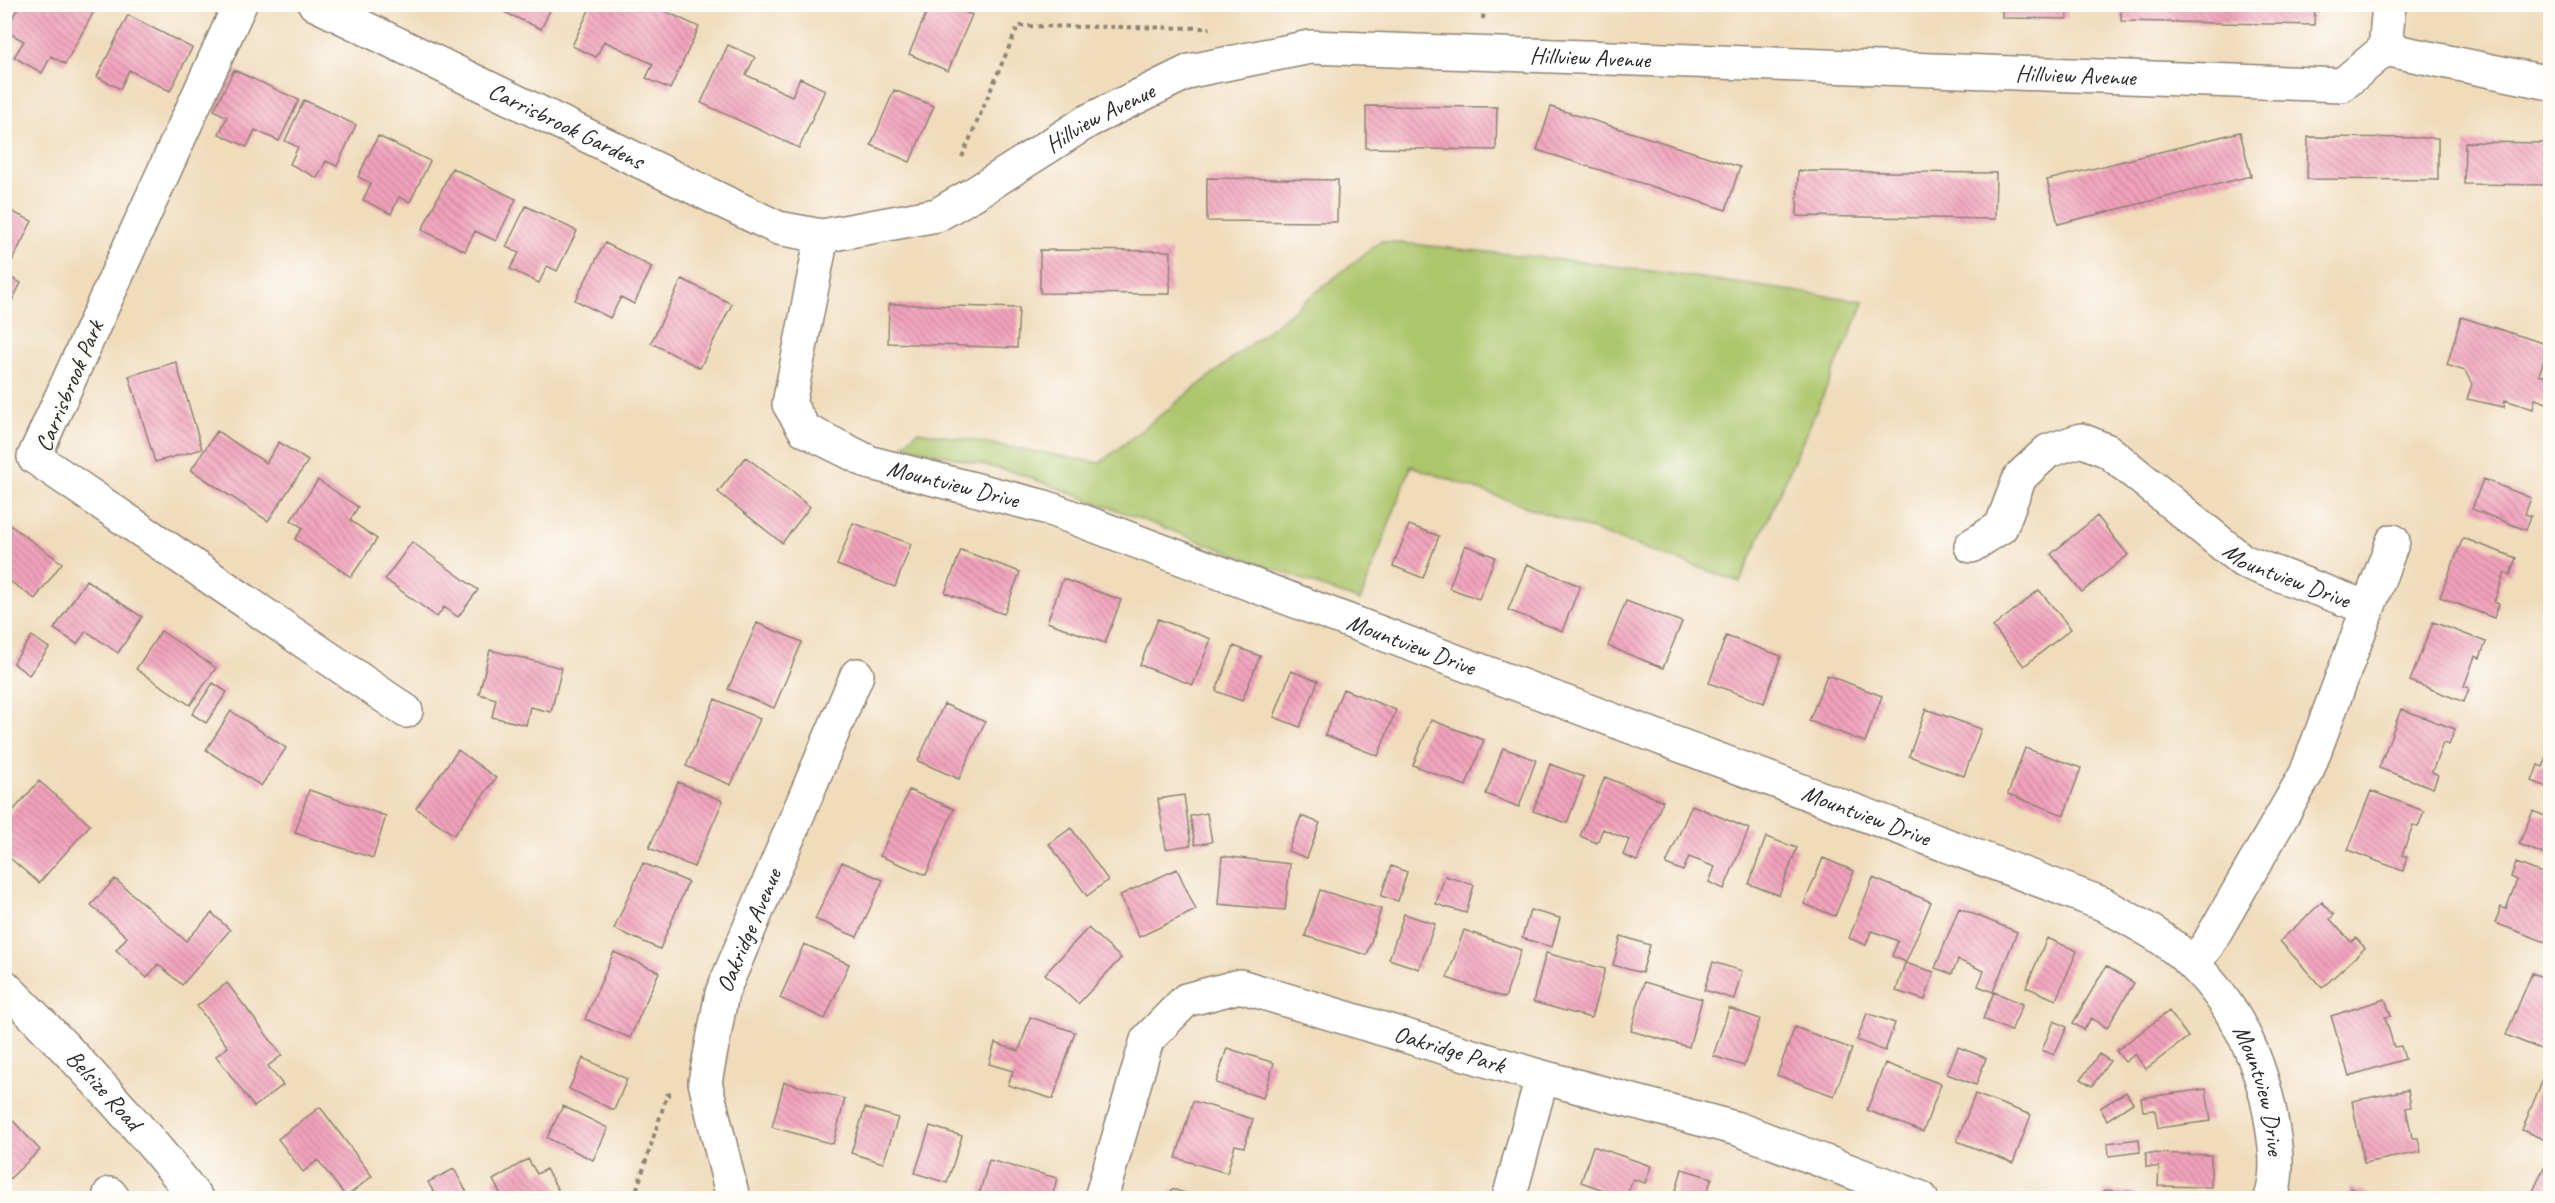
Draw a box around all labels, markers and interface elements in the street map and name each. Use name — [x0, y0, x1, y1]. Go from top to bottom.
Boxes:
street label: Hillview Avenue — [1529, 40, 1653, 75]
street label: Hillview Avenue — [2015, 58, 2138, 92]
street label: Carrisbrook Gardens — [484, 75, 651, 177]
street label: Hillview Avenue — [1039, 75, 1161, 159]
street label: Carrisbrook Park — [28, 314, 111, 456]
street label: Mountview Drive — [884, 453, 1024, 515]
street label: Mountview Drive — [2217, 536, 2356, 616]
street label: Mountview Drive — [1343, 607, 1481, 683]
street label: Mountview Drive — [1798, 777, 1936, 854]
street label: Oakridge Avenue — [709, 862, 789, 997]
street label: Oakridge Park — [1391, 1018, 1511, 1081]
street label: Mountview Drive — [2226, 1020, 2291, 1159]
street label: Belsize Road — [60, 1043, 151, 1139]

